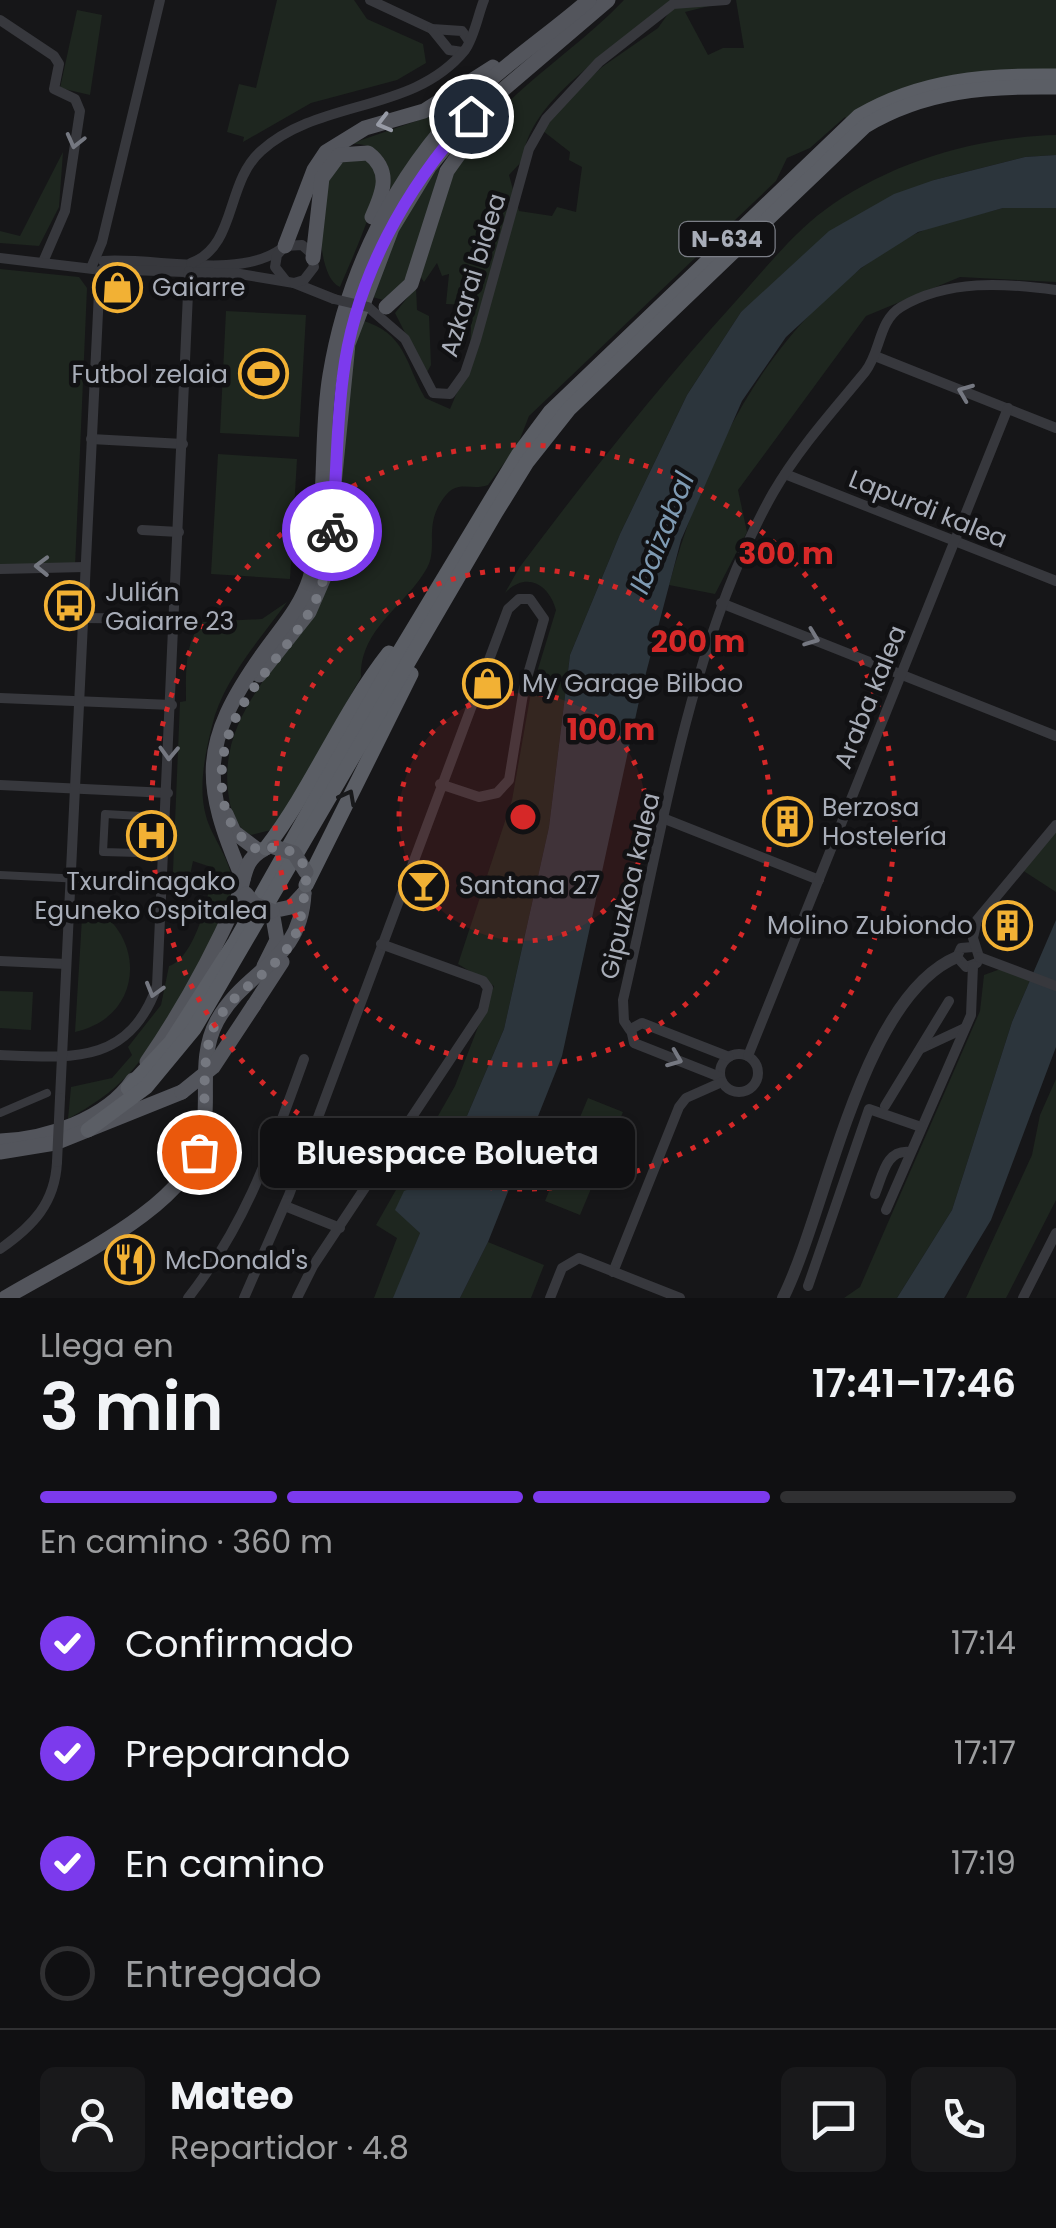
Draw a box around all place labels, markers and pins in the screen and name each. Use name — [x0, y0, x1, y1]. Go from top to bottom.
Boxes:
pin — [429, 74, 514, 159]
shop icon: Gaiarre — [91, 261, 143, 313]
place label: Gaiarre — [152, 270, 246, 305]
sports icon: Futbol zelaia — [237, 348, 289, 400]
place label: Futbol zelaia — [72, 357, 228, 392]
place label: Julián Gaiarre 23 — [105, 575, 234, 639]
bus stop icon: Julián Gaiarre 23 — [44, 580, 96, 632]
shop icon: My Garage Bilbao — [461, 657, 513, 709]
place label: My Garage Bilbao — [522, 666, 743, 701]
place label: Berzosa Hostelería — [822, 790, 947, 854]
building icon: Berzosa Hostelería — [761, 795, 813, 847]
centre of rings — [505, 799, 541, 835]
hospital icon: Txurdinagako Eguneko Ospitalea — [125, 809, 177, 861]
bar icon: Santana 27 — [398, 859, 450, 911]
place label: Txurdinagako Eguneko Ospitalea — [34, 864, 268, 928]
place label: Santana 27 — [459, 868, 600, 903]
building icon: Molino Zubiondo — [982, 899, 1034, 951]
place label: Molino Zubiondo — [767, 908, 973, 943]
pin — [157, 1110, 242, 1195]
callout: Bluespace Bolueta — [259, 1117, 634, 1187]
restaurant icon: McDonald's — [104, 1234, 156, 1286]
place label: McDonald's — [165, 1243, 308, 1278]

